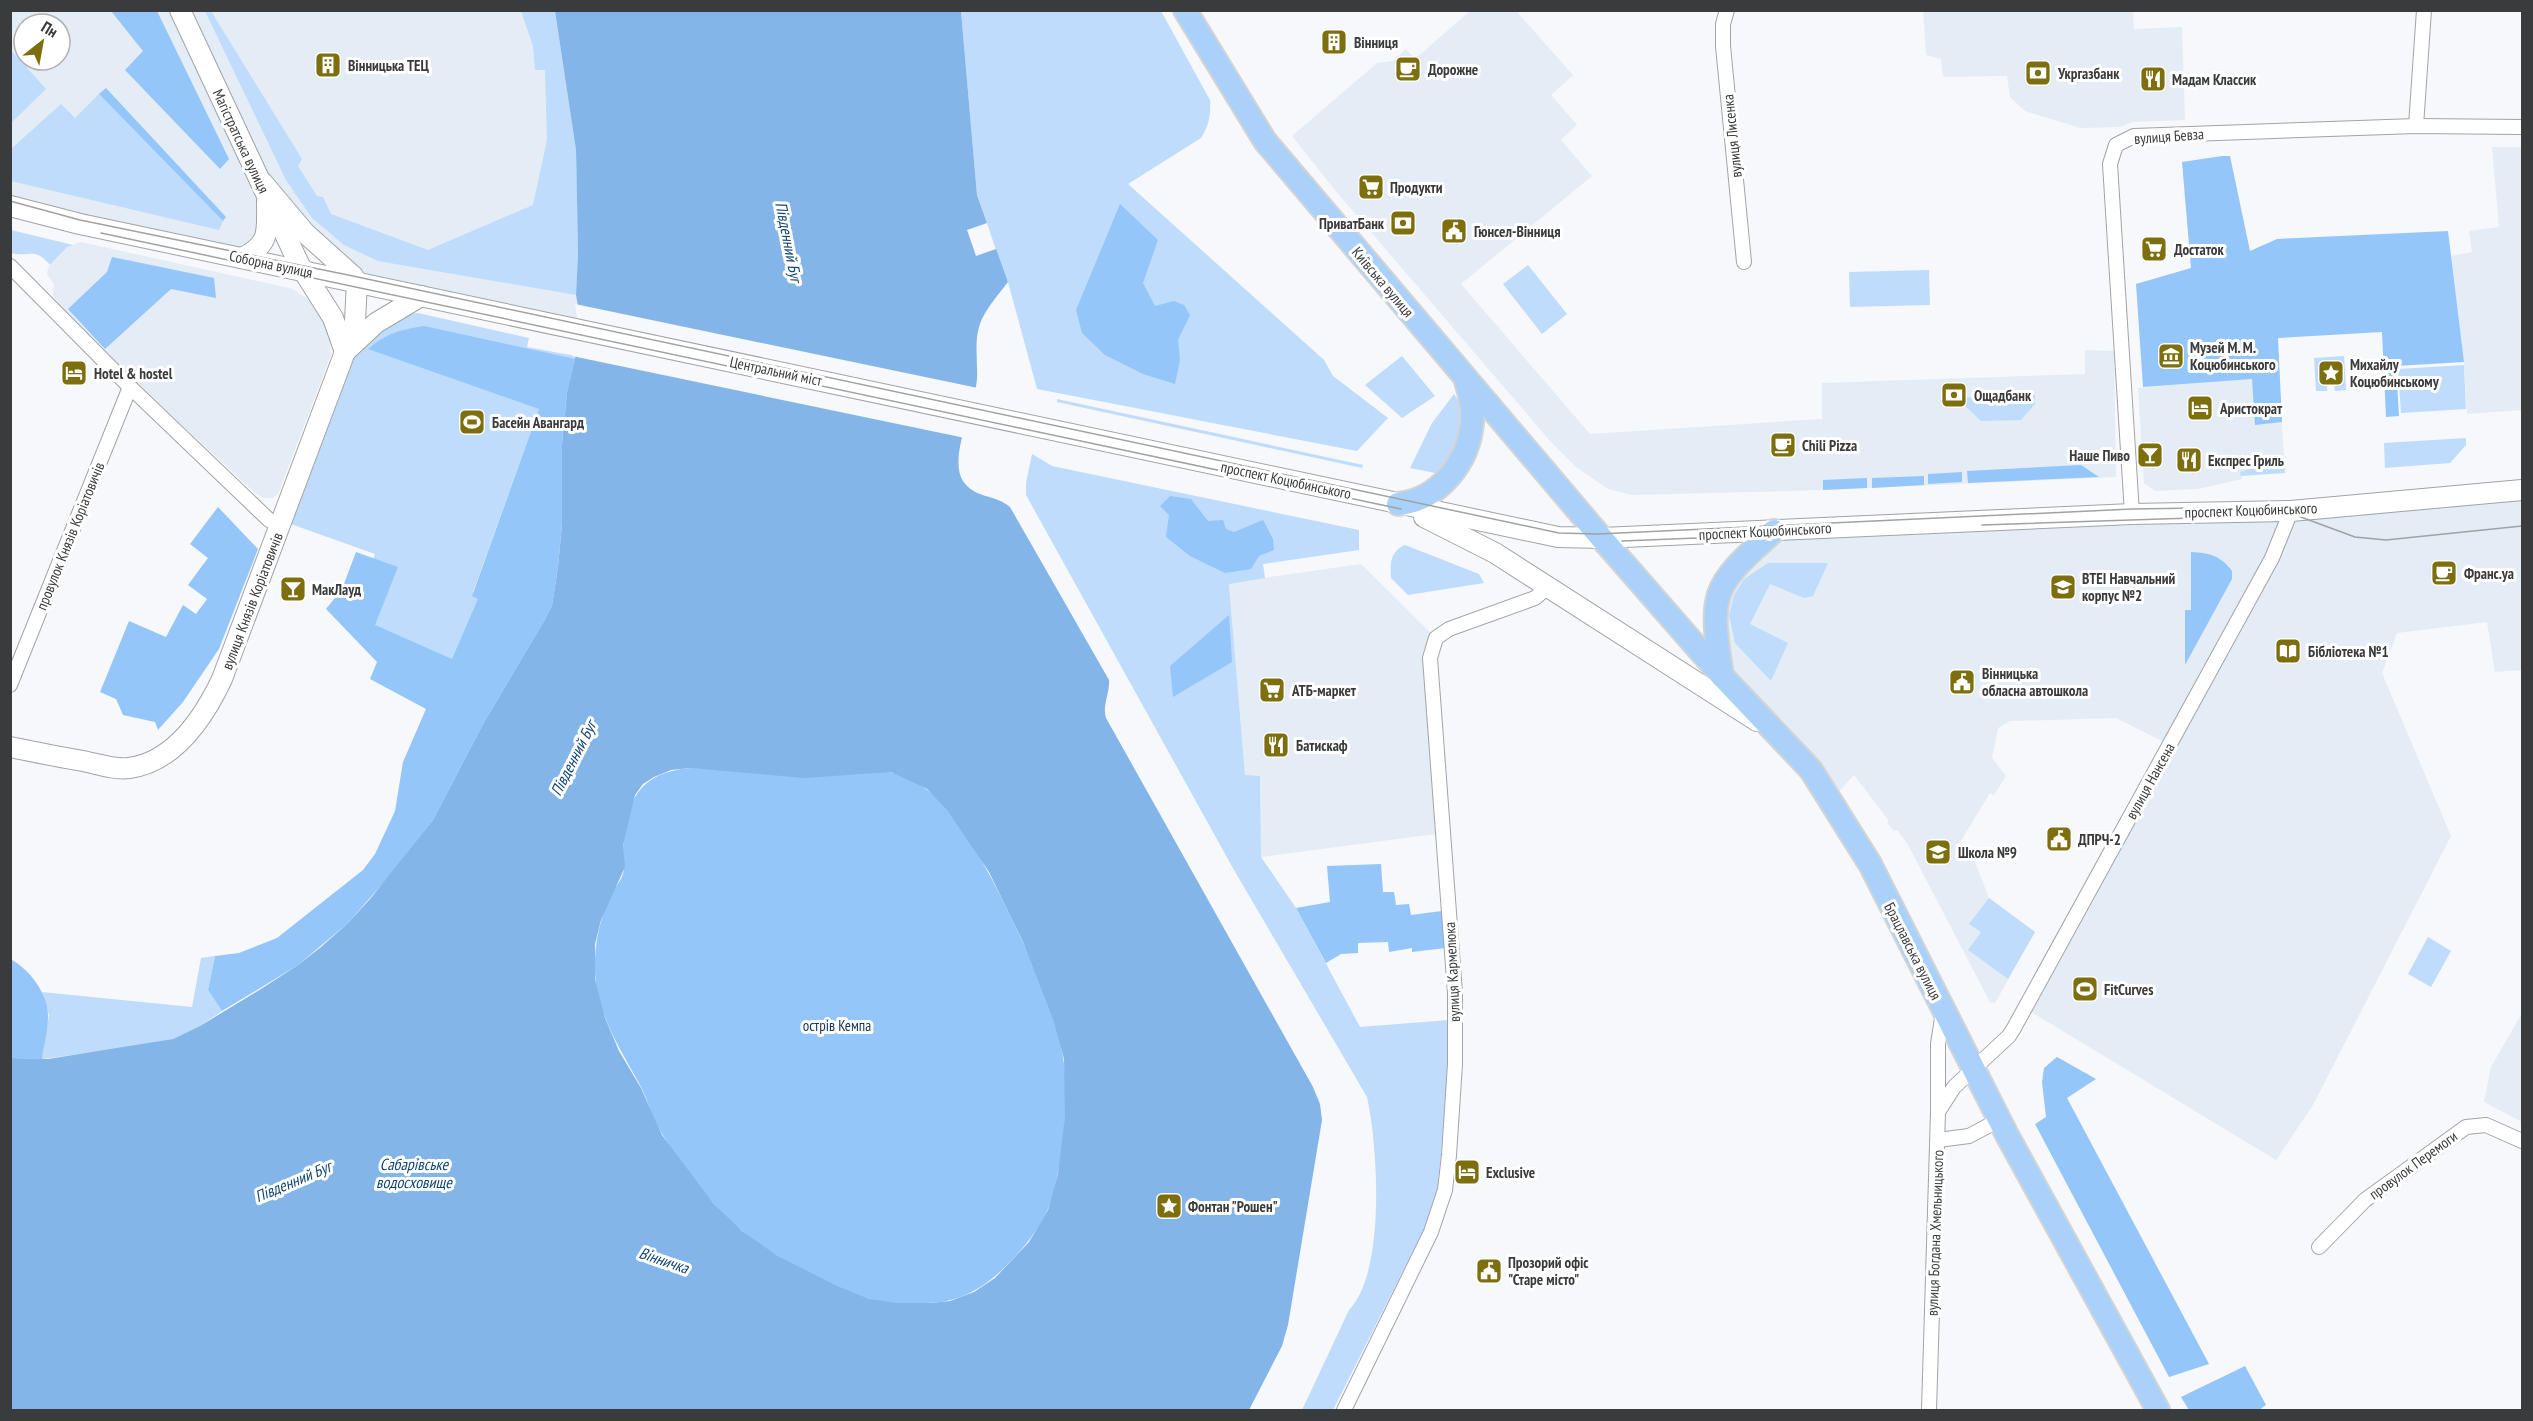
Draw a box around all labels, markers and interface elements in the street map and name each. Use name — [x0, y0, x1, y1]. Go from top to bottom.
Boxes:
north arrow — [12, 12, 72, 72]
text: Пн — [38, 17, 62, 42]
building icon: Вінниця — [1319, 27, 1349, 57]
place label: Вінниця — [1354, 33, 1398, 52]
building icon: Вінницька ТЕЦ — [313, 50, 343, 80]
cafe icon: Дорожне — [1393, 54, 1423, 84]
place label: Вінницька ТЕЦ — [348, 56, 429, 75]
bank icon: Укргазбанк — [2023, 58, 2053, 88]
place label: Дорожне — [1428, 60, 1478, 79]
place label: Укргазбанк — [2057, 64, 2120, 83]
restaurant icon: Мадам Классик — [2138, 64, 2168, 94]
place label: Мадам Классик — [2172, 70, 2257, 89]
street label: Магістратська вулиця — [209, 86, 274, 196]
street label: вулиця Лисенка — [1718, 93, 1746, 179]
street label: вулиця Бевза — [2133, 124, 2205, 148]
supermarket icon: Продукти — [1356, 172, 1386, 202]
place label: Продукти — [1390, 178, 1443, 197]
water label: Південний Буг — [771, 200, 807, 286]
bank icon: ПриватБанк — [1388, 208, 1418, 238]
place label: ПриватБанк — [1319, 214, 1385, 233]
public building icon: Гюнсел-Вінниця — [1439, 216, 1469, 246]
place label: Гюнсел-Вінниця — [1474, 222, 1560, 241]
supermarket icon: Достаток — [2139, 234, 2169, 264]
place label: Достаток — [2174, 240, 2225, 259]
street label: Київська вулиця — [1348, 243, 1418, 321]
street label: Соборна вулиця — [228, 246, 315, 282]
place label: Музей М. М. Коцюбинського — [2190, 338, 2276, 374]
museum icon: Музей М. М. Коцюбинського — [2156, 341, 2186, 371]
street label: Центральний міст — [728, 352, 824, 390]
place label: Михайлу Коцюбинському — [2350, 355, 2440, 391]
hotel icon: Hotel & hostel — [59, 358, 89, 388]
place icon: Михайлу Коцюбинському — [2316, 358, 2346, 388]
place label: Hotel & hostel — [94, 364, 173, 383]
bank icon: Ощадбанк — [1939, 380, 1969, 410]
place label: Ощадбанк — [1974, 386, 2032, 405]
hotel icon: Аристократ — [2185, 393, 2215, 423]
place label: Аристократ — [2219, 399, 2283, 418]
sports icon: Басейн Авангард — [457, 407, 487, 437]
place label: Басейн Авангард — [492, 413, 584, 432]
cafe icon: Chili Pizza — [1768, 430, 1798, 460]
place label: Chili Pizza — [1802, 436, 1857, 455]
bar icon: Наше Пиво — [2135, 440, 2165, 470]
restaurant icon: Експрес Гриль — [2174, 445, 2204, 475]
place label: Наше Пиво — [2069, 446, 2130, 465]
place label: Експрес Гриль — [2208, 451, 2284, 470]
street label: проспект Коцюбинського — [1219, 457, 1353, 503]
street label: провулок Князів Коріатовичів — [32, 459, 108, 613]
street label: проспект Коцюбинського — [2184, 498, 2318, 522]
street label: проспект Коцюбинського — [1698, 518, 1832, 544]
street label: вулиця Князів Коріатовичів — [217, 530, 287, 672]
cafe icon: Франс.уа — [2429, 558, 2459, 588]
place label: Франс.уа — [2464, 564, 2514, 583]
place label: ВТЕІ Навчальний корпус №2 — [2082, 569, 2175, 605]
school or university icon: ВТЕІ Навчальний корпус №2 — [2048, 572, 2078, 602]
bar icon: МакЛауд — [278, 574, 308, 604]
place label: МакЛауд — [312, 580, 361, 599]
library icon: Бібліотека №1 — [2273, 636, 2303, 666]
place label: Бібліотека №1 — [2308, 642, 2389, 661]
place label: Вінницька обласна автошкола — [1982, 664, 2088, 700]
public building icon: Вінницька обласна автошкола — [1947, 667, 1977, 697]
supermarket icon: АТБ-маркет — [1257, 675, 1287, 705]
place label: АТБ-маркет — [1291, 681, 1357, 700]
water label: Південний Буг — [546, 715, 601, 799]
restaurant icon: Батискаф — [1261, 730, 1291, 760]
place label: Батискаф — [1296, 736, 1348, 755]
street label: вулиця Нансена — [2121, 740, 2179, 822]
public building icon: ДПРЧ-2 — [2044, 824, 2074, 854]
place label: ДПРЧ-2 — [2078, 830, 2121, 849]
school or university icon: Школа №9 — [1923, 837, 1953, 867]
place label: Школа №9 — [1958, 843, 2017, 862]
street label: Брацлавська вулиця — [1880, 899, 1946, 1003]
street label: вулиця Кармелюка — [1440, 922, 1464, 1022]
sports icon: FitCurves — [2070, 974, 2100, 1004]
place label: FitCurves — [2104, 980, 2153, 999]
park label: острів Кемпа — [803, 1016, 871, 1035]
street label: провулок Перемоги — [2365, 1127, 2461, 1203]
street label: вулиця Богдана Хмельницького — [1923, 1150, 1947, 1316]
water label: Сабарівське водосховище — [376, 1154, 453, 1192]
water label: Південний Буг — [252, 1155, 336, 1206]
hotel icon: Exclusive — [1452, 1157, 1482, 1187]
place label: Exclusive — [1486, 1163, 1535, 1182]
place icon: Фонтан "Рошен" — [1154, 1191, 1184, 1221]
place label: Фонтан "Рошен" — [1188, 1197, 1278, 1216]
water label: Вінничка — [637, 1242, 693, 1278]
place label: Прозорий офіс "Старе місто" — [1508, 1253, 1589, 1289]
public building icon: Прозорий офіс "Старе місто" — [1474, 1256, 1504, 1286]

